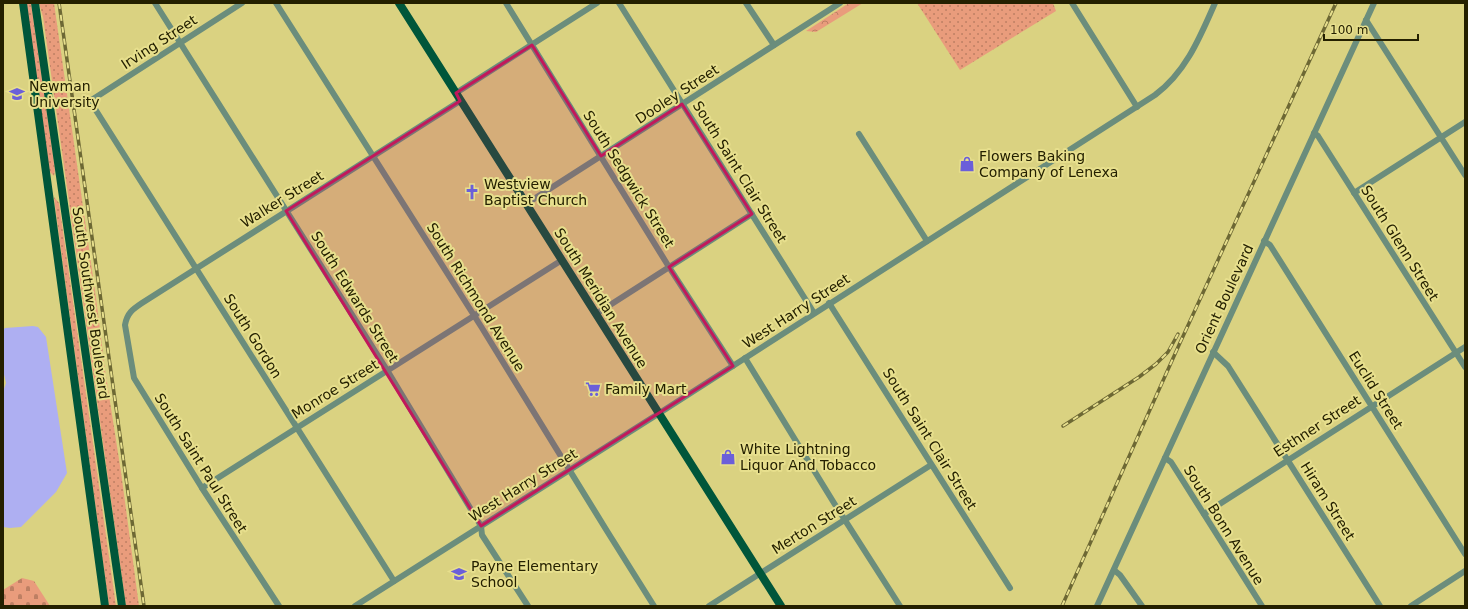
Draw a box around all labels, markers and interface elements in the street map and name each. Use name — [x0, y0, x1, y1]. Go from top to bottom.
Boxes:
street label: Irving Street — [118, 11, 200, 72]
scale bar — [1324, 16, 1418, 42]
text: 100 m — [1330, 23, 1368, 37]
street label: Dooley Street — [633, 61, 722, 127]
place label: Newman University — [29, 78, 100, 110]
school or university icon: Newman University — [8, 85, 26, 103]
street label: South Saint Clair Street — [690, 98, 791, 246]
street label: South Sedgwick Street — [580, 108, 678, 251]
place label: Flowers Baking Company of Lenexa — [979, 148, 1118, 180]
shop icon: Flowers Baking Company of Lenexa — [958, 155, 976, 173]
street label: Walker Street — [238, 167, 327, 231]
place label: Westview Baptist Church — [484, 176, 587, 208]
street label: South Glenn Street — [1358, 182, 1442, 304]
church icon: Westview Baptist Church — [463, 183, 481, 201]
street label: South Southwest Boulevard — [70, 206, 112, 400]
street label: South Richmond Avenue — [424, 220, 528, 374]
street label: South Meridian Avenue — [551, 225, 651, 371]
street label: South Edwards Street — [308, 228, 402, 366]
street label: Orient Boulevard — [1192, 242, 1256, 356]
street label: West Harry Street — [739, 270, 853, 352]
street label: South Gordon — [221, 291, 285, 381]
street label: Euclid Street — [1346, 348, 1407, 432]
street label: Monroe Street — [289, 356, 382, 422]
street label: South Saint Clair Street — [880, 365, 981, 513]
supermarket icon: Family Mart — [584, 380, 602, 398]
place label: Family Mart — [605, 381, 687, 397]
street label: South Saint Paul Street — [151, 390, 251, 536]
street label: Esthner Street — [1270, 392, 1364, 460]
place label: White Lightning Liquor And Tobacco — [740, 441, 876, 473]
street label: West Harry Street — [466, 445, 580, 525]
shop icon: White Lightning Liquor And Tobacco — [719, 448, 737, 466]
street label: Hiram Street — [1298, 459, 1359, 544]
street label: South Bonn Avenue — [1181, 462, 1267, 588]
street label: Merton Street — [769, 492, 860, 557]
place label: Payne Elementary School — [471, 558, 598, 590]
school or university icon: Payne Elementary School — [450, 565, 468, 583]

